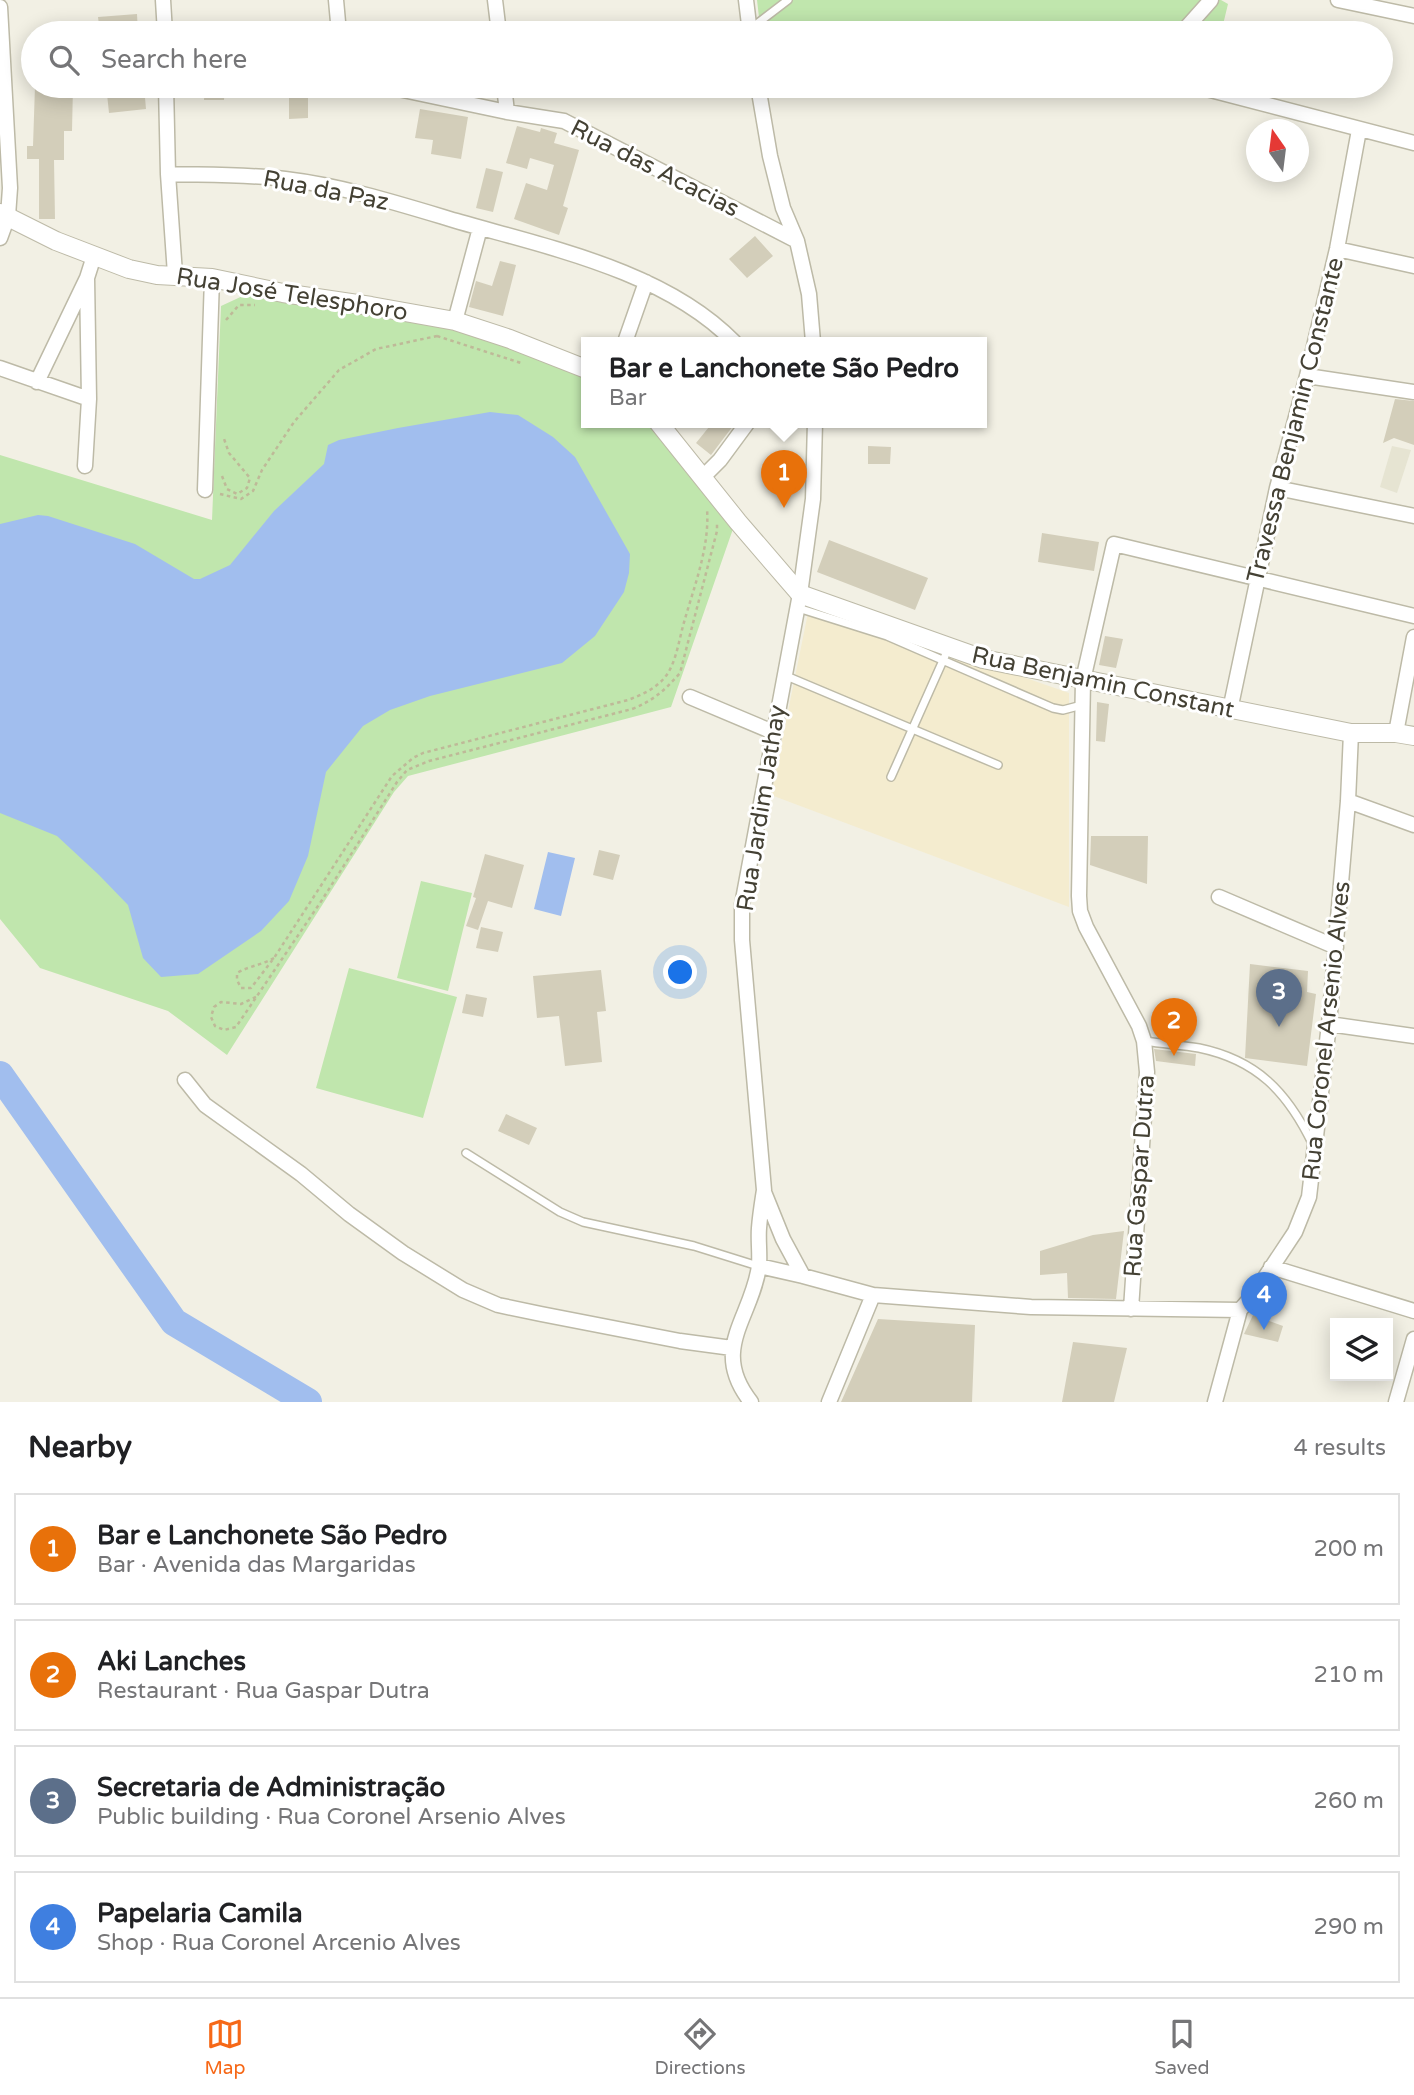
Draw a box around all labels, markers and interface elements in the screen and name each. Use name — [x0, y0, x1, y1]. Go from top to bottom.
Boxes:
search box — [21, 21, 1393, 98]
icon: search — [45, 41, 83, 79]
text: Search here — [101, 44, 247, 75]
street label: Rua das Acacias — [566, 113, 744, 223]
north arrow — [1246, 119, 1309, 182]
street label: Rua da Paz — [261, 164, 391, 217]
street label: Travessa Benjamin Constante — [1241, 254, 1350, 586]
street label: Rua José Telesphoro — [174, 262, 410, 327]
popup — [581, 337, 987, 428]
text: Bar e Lanchonete São Pedro — [609, 353, 959, 384]
text: Bar — [609, 384, 647, 412]
pin: 1 — [761, 450, 807, 508]
street label: Rua Benjamin Constant — [969, 640, 1237, 724]
street label: Rua Jardim Jathay — [731, 703, 792, 913]
street label: Rua Coronel Arsenio Alves — [1296, 880, 1357, 1182]
your location — [663, 955, 697, 989]
pin: 3 — [1256, 969, 1302, 1027]
pin: 2 — [1151, 998, 1197, 1056]
street label: Rua Gaspar Dutra — [1118, 1074, 1161, 1278]
pin: 4 — [1241, 1272, 1287, 1330]
map controls — [1330, 1318, 1393, 1381]
button: layers — [1330, 1318, 1393, 1381]
text: Nearby — [28, 1429, 132, 1466]
text: 4 results — [1293, 1434, 1386, 1462]
text: Bar e Lanchonete São Pedro — [97, 1520, 447, 1551]
text: 1 — [46, 1535, 60, 1563]
text: 200 m — [1314, 1535, 1384, 1563]
text: Bar · Avenida das Margaridas — [97, 1551, 416, 1579]
text: Aki Lanches — [97, 1646, 246, 1677]
text: 2 — [46, 1661, 60, 1689]
text: 210 m — [1314, 1661, 1384, 1689]
text: Restaurant · Rua Gaspar Dutra — [97, 1677, 430, 1705]
text: Secretaria de Administração — [97, 1772, 445, 1803]
text: 3 — [46, 1787, 60, 1815]
text: 260 m — [1314, 1787, 1384, 1815]
text: Public building · Rua Coronel Arsenio Alves — [97, 1803, 566, 1831]
text: Papelaria Camila — [97, 1898, 303, 1929]
text: 4 — [46, 1913, 60, 1941]
text: 290 m — [1314, 1913, 1384, 1941]
text: Shop · Rua Coronel Arcenio Alves — [97, 1929, 461, 1957]
tab: Map — [205, 2015, 246, 2079]
tab: Directions — [655, 2015, 746, 2079]
tab: Saved — [1155, 2015, 1209, 2079]

